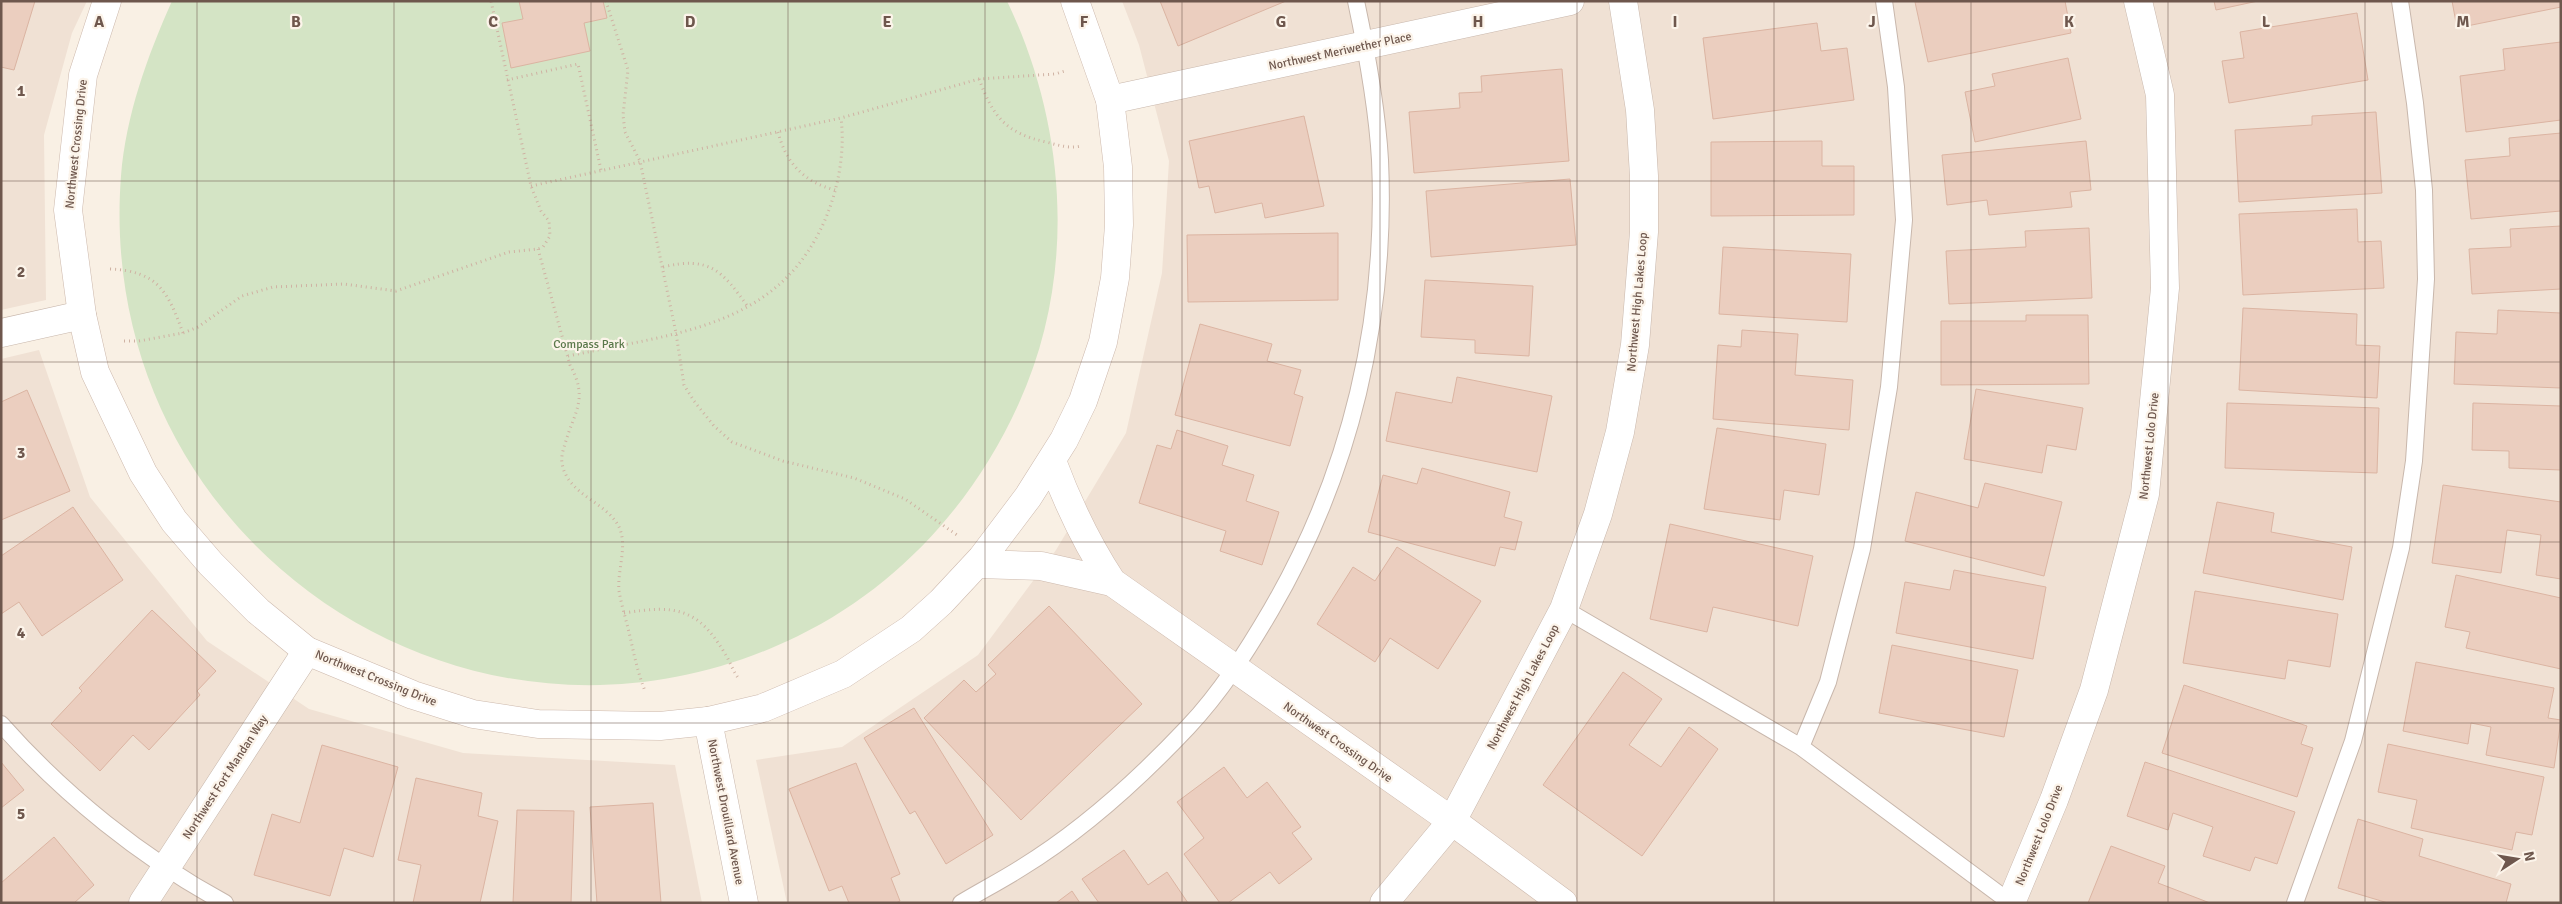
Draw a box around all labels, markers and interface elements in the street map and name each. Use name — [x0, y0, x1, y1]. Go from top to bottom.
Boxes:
text: A — [94, 12, 105, 32]
text: B — [291, 12, 301, 32]
text: C — [488, 12, 498, 32]
text: D — [685, 12, 696, 32]
text: E — [882, 12, 892, 32]
text: F — [1080, 12, 1089, 32]
text: G — [1276, 12, 1286, 32]
text: H — [1473, 12, 1483, 32]
text: I — [1672, 12, 1678, 32]
text: J — [1868, 12, 1876, 32]
text: K — [2064, 12, 2074, 32]
text: L — [2262, 12, 2271, 32]
text: M — [2456, 12, 2470, 32]
street label: Northwest Meriwether Place — [1267, 29, 1413, 74]
street label: Northwest Crossing Drive — [62, 79, 91, 210]
text: 1 — [17, 81, 26, 101]
street label: Northwest High Lakes Loop — [1624, 232, 1651, 372]
text: 2 — [17, 262, 25, 282]
park label: Compass Park — [553, 337, 625, 352]
street label: Northwest Lolo Drive — [2136, 392, 2163, 500]
text: 3 — [17, 443, 25, 463]
street label: Northwest High Lakes Loop — [1484, 622, 1563, 752]
text: 4 — [17, 623, 26, 643]
street label: Northwest Crossing Drive — [313, 647, 439, 710]
street label: Northwest Crossing Drive — [1280, 699, 1395, 786]
street label: Northwest Fort Mandan Way — [180, 712, 271, 842]
street label: Northwest Drouillard Avenue — [704, 738, 747, 886]
street label: Northwest Lolo Drive — [2012, 783, 2067, 888]
text: 5 — [17, 804, 25, 824]
north arrow — [2492, 834, 2542, 884]
text: N — [2520, 850, 2539, 863]

